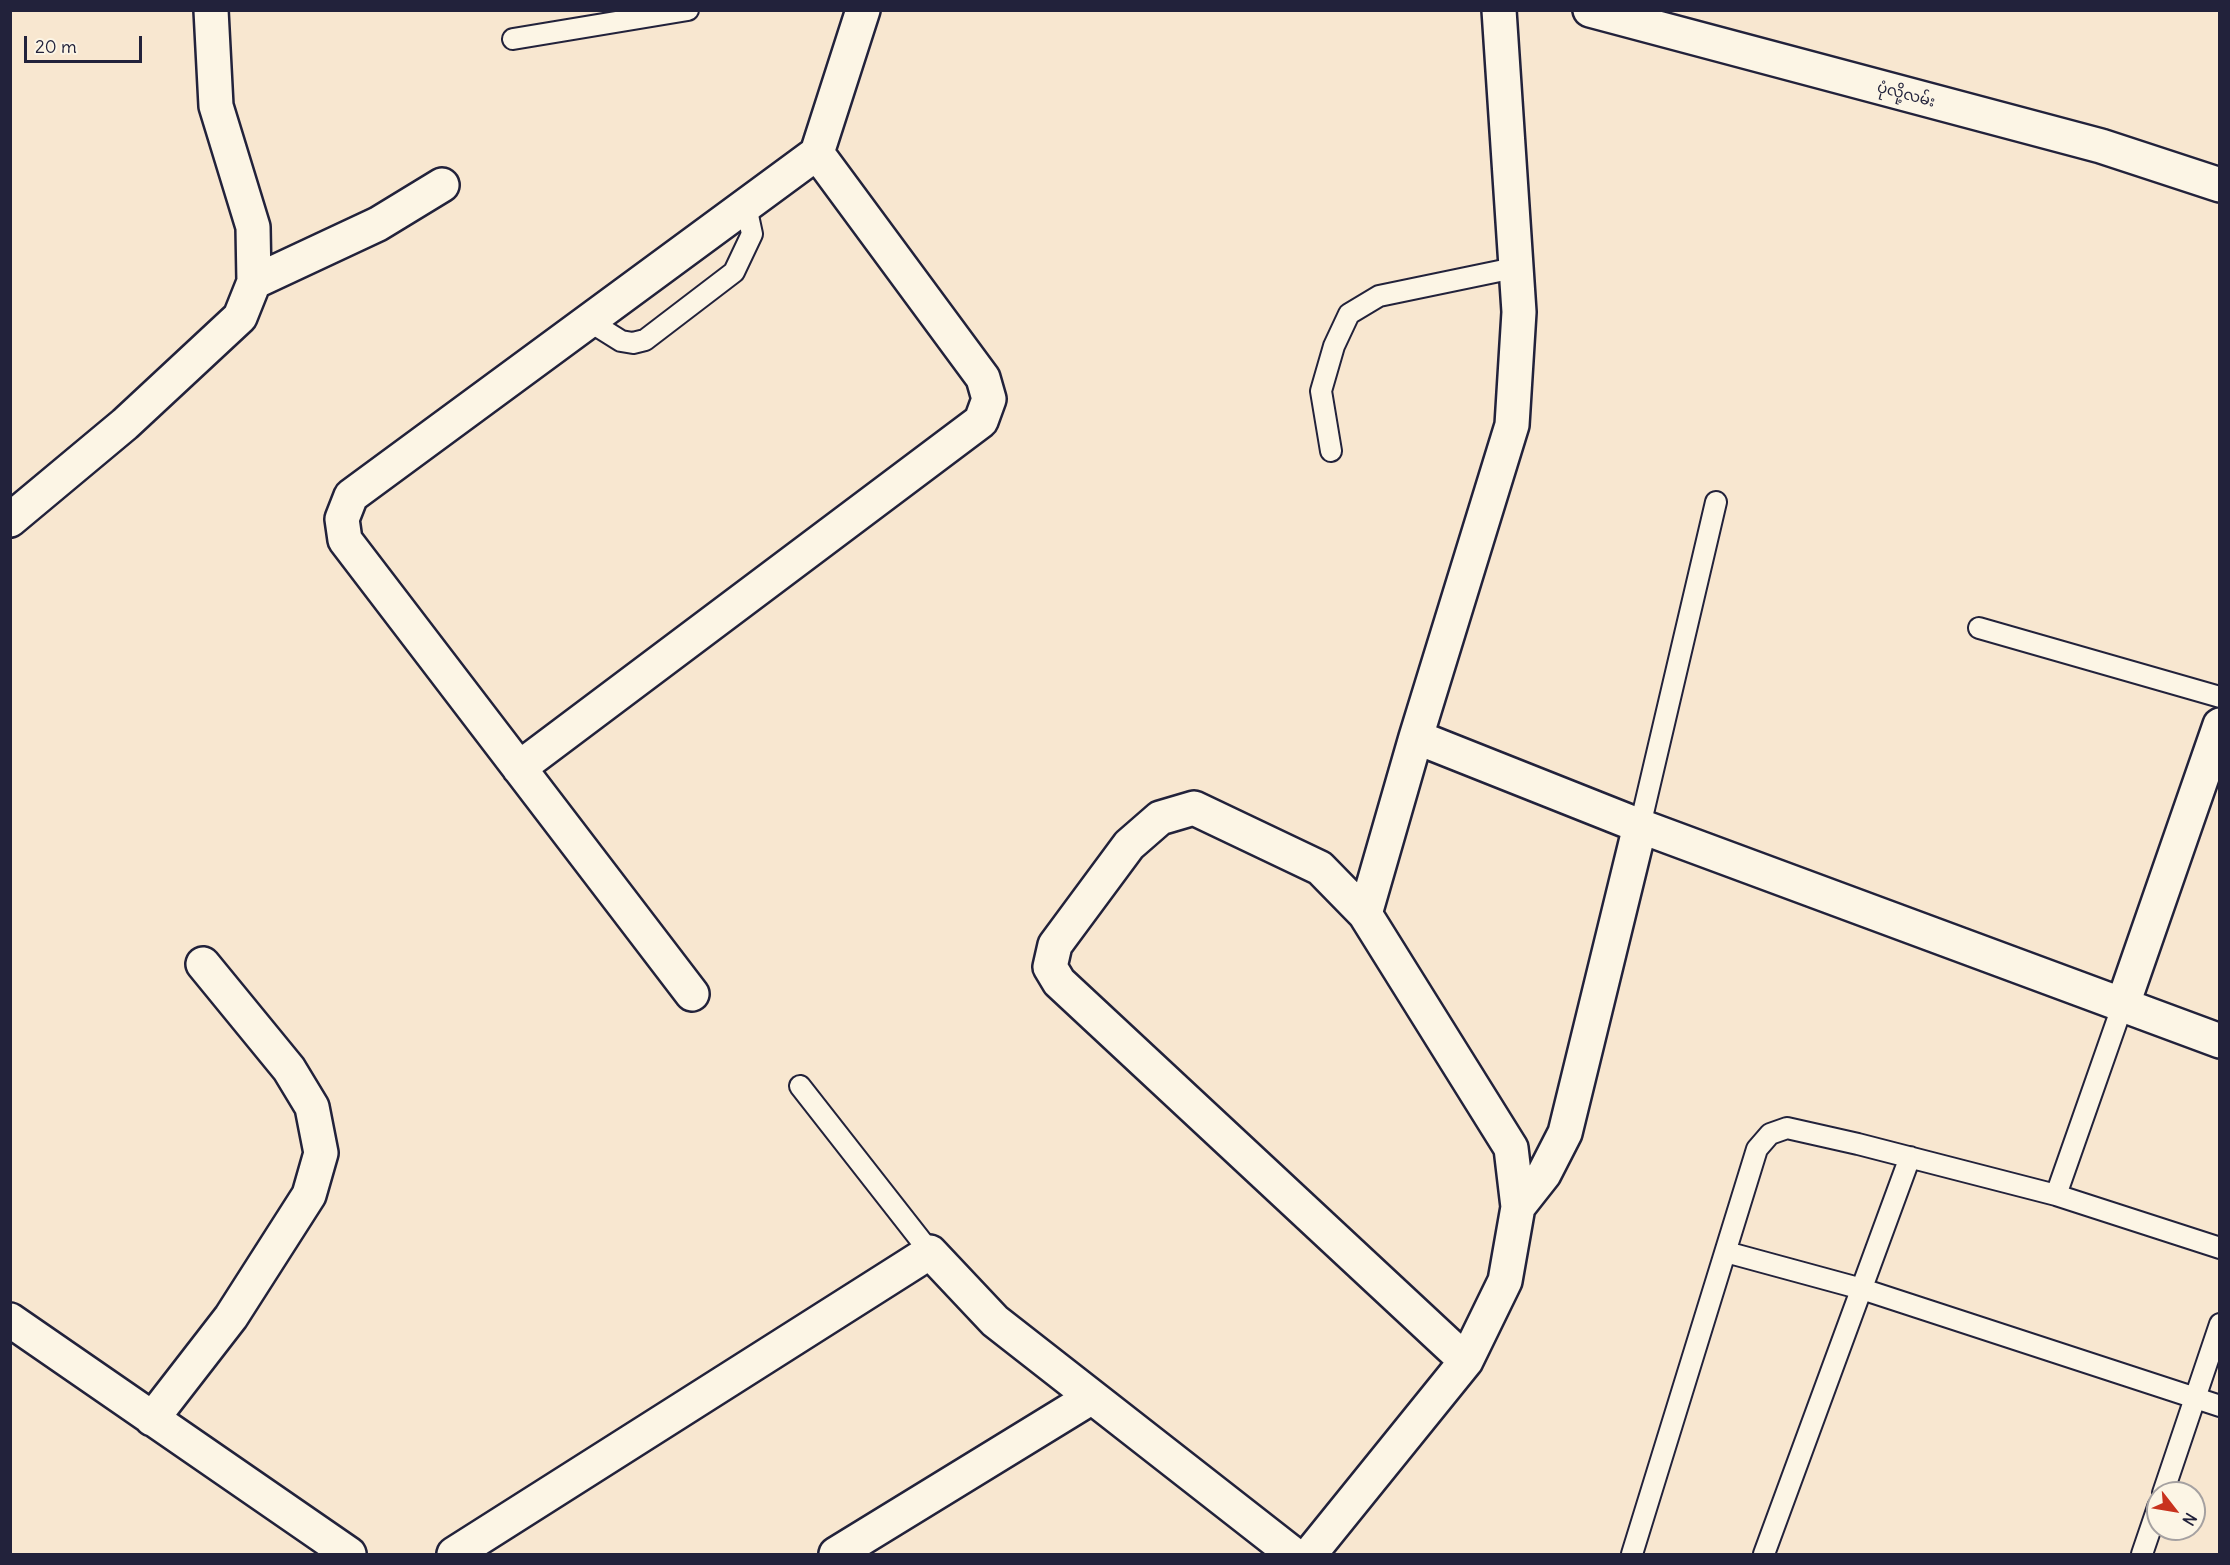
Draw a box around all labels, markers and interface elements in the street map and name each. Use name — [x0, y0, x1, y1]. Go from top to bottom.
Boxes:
scale bar — [27, 24, 146, 62]
text: 20 m — [35, 35, 77, 58]
street label: ပုံလို့လမ်း — [1875, 79, 1937, 111]
north arrow — [2146, 1481, 2206, 1541]
text: N — [2178, 1509, 2201, 1529]

